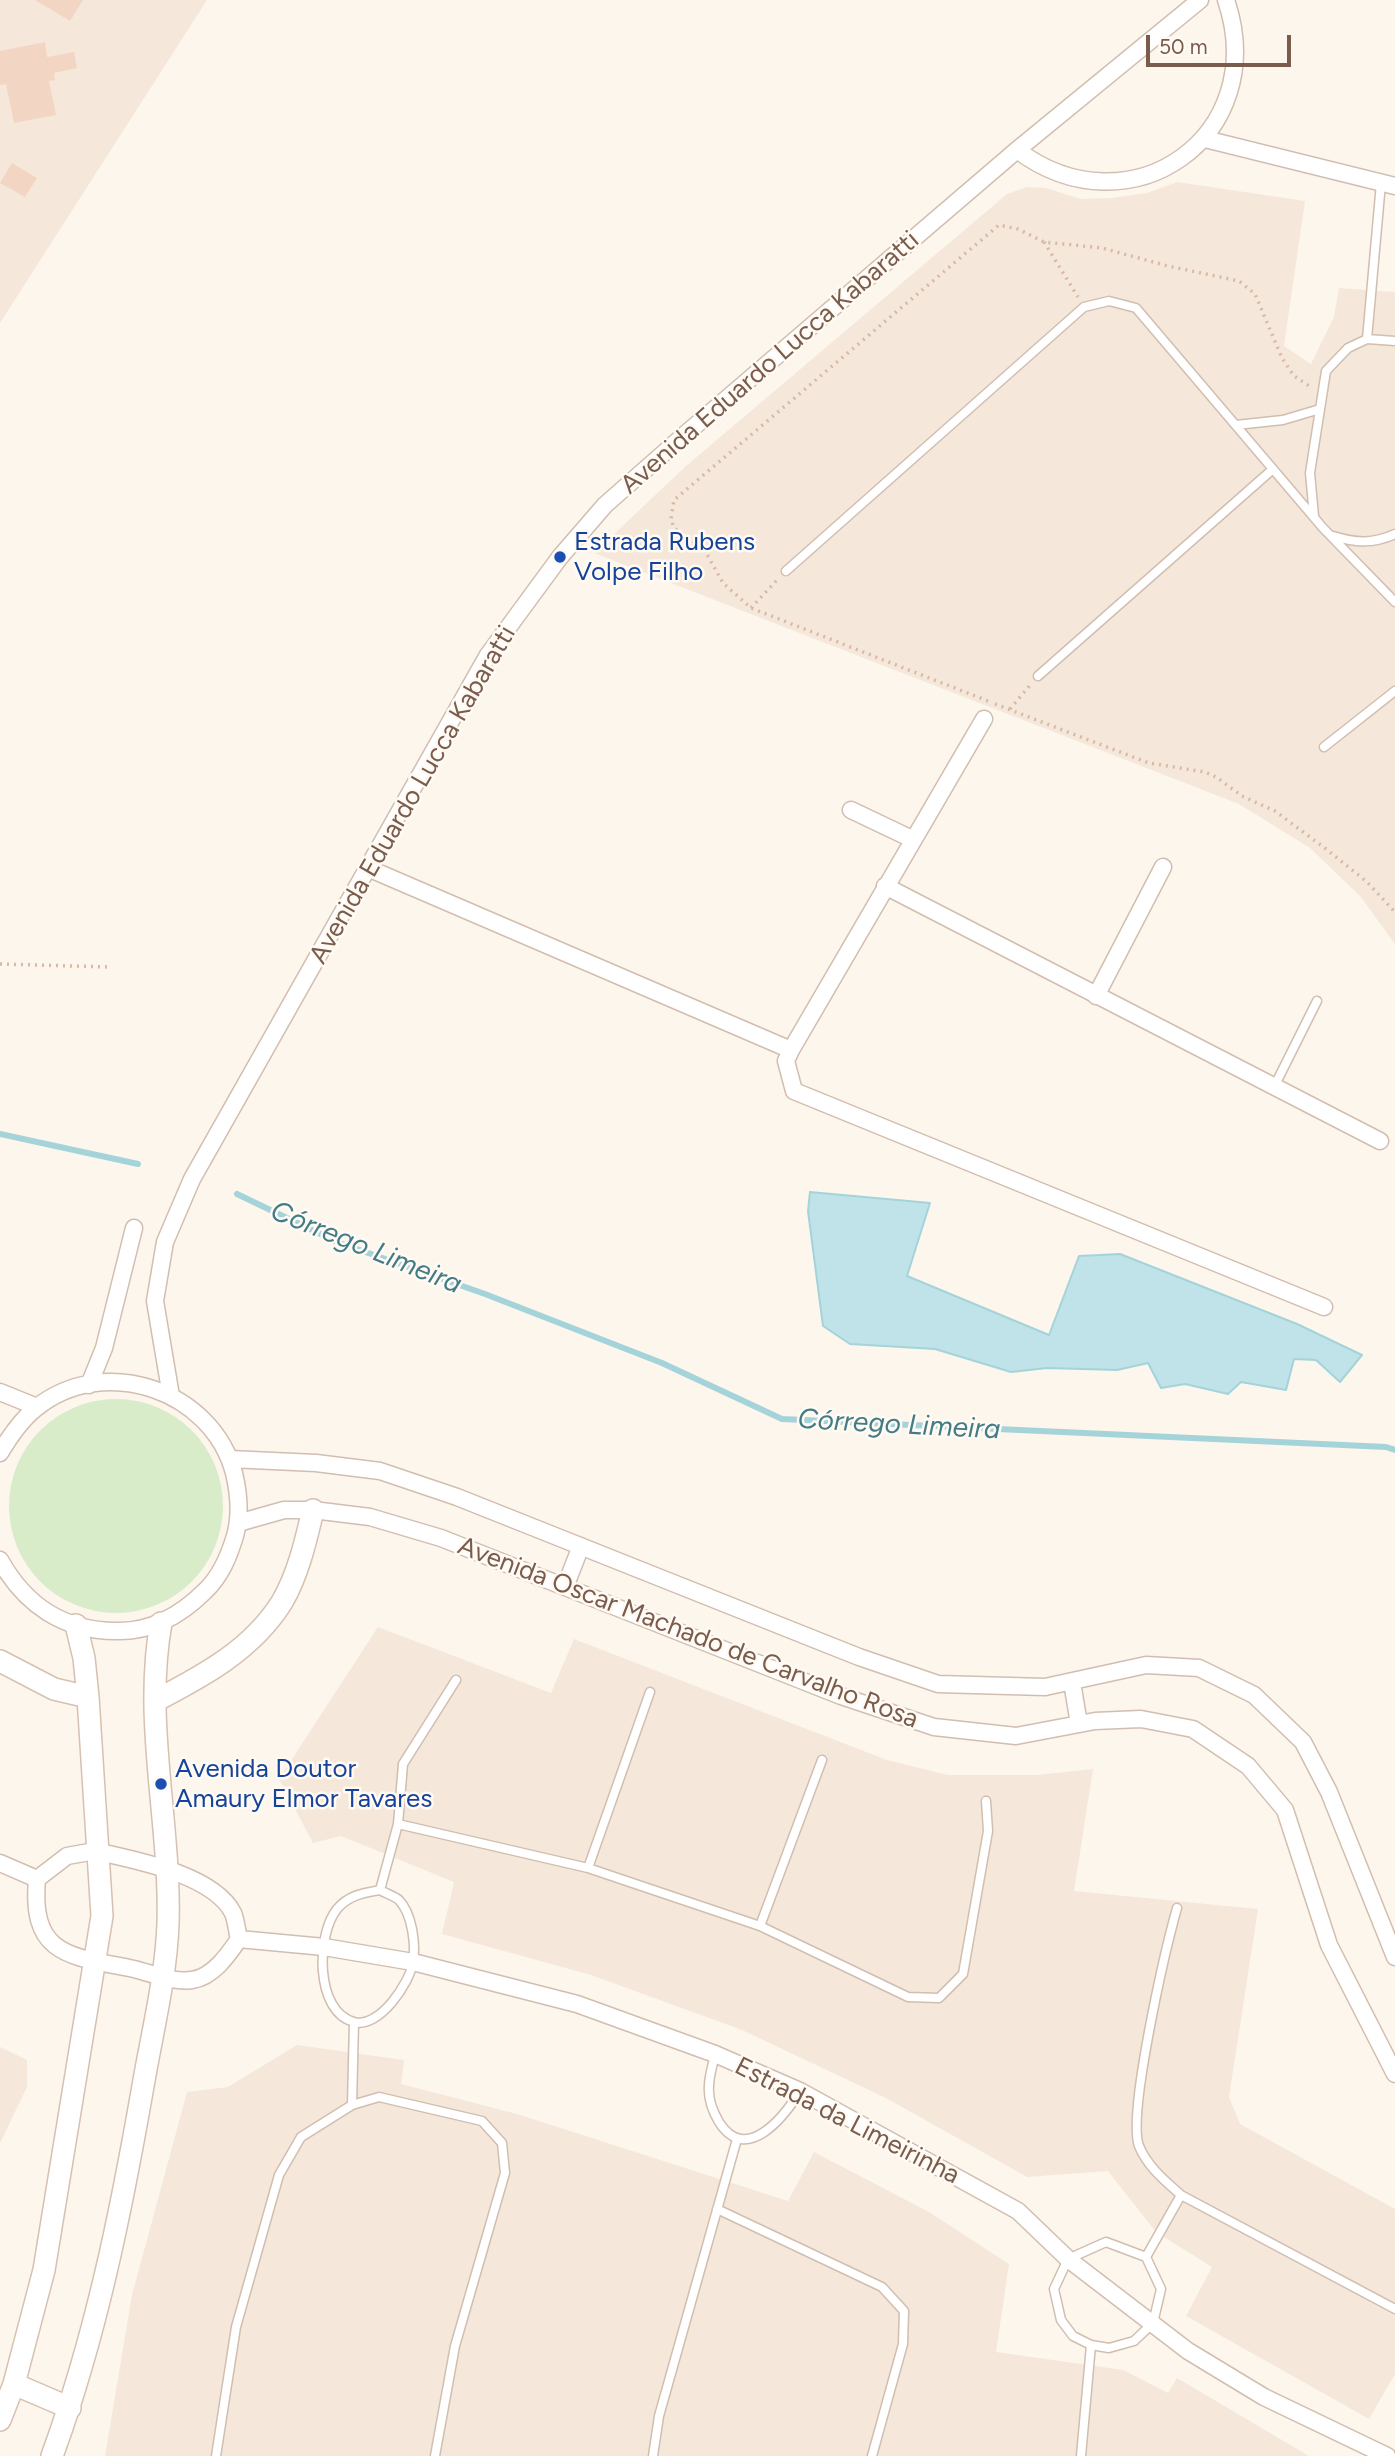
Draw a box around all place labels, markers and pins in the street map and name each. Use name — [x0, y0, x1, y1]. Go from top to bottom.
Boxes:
place label: Estrada Rubens Volpe Filho — [574, 526, 755, 588]
marker: Estrada Rubens Volpe Filho — [552, 549, 568, 565]
place label: Avenida Doutor Amaury Elmor Tavares — [175, 1753, 432, 1814]
marker: Avenida Doutor Amaury Elmor Tavares — [153, 1776, 169, 1792]

